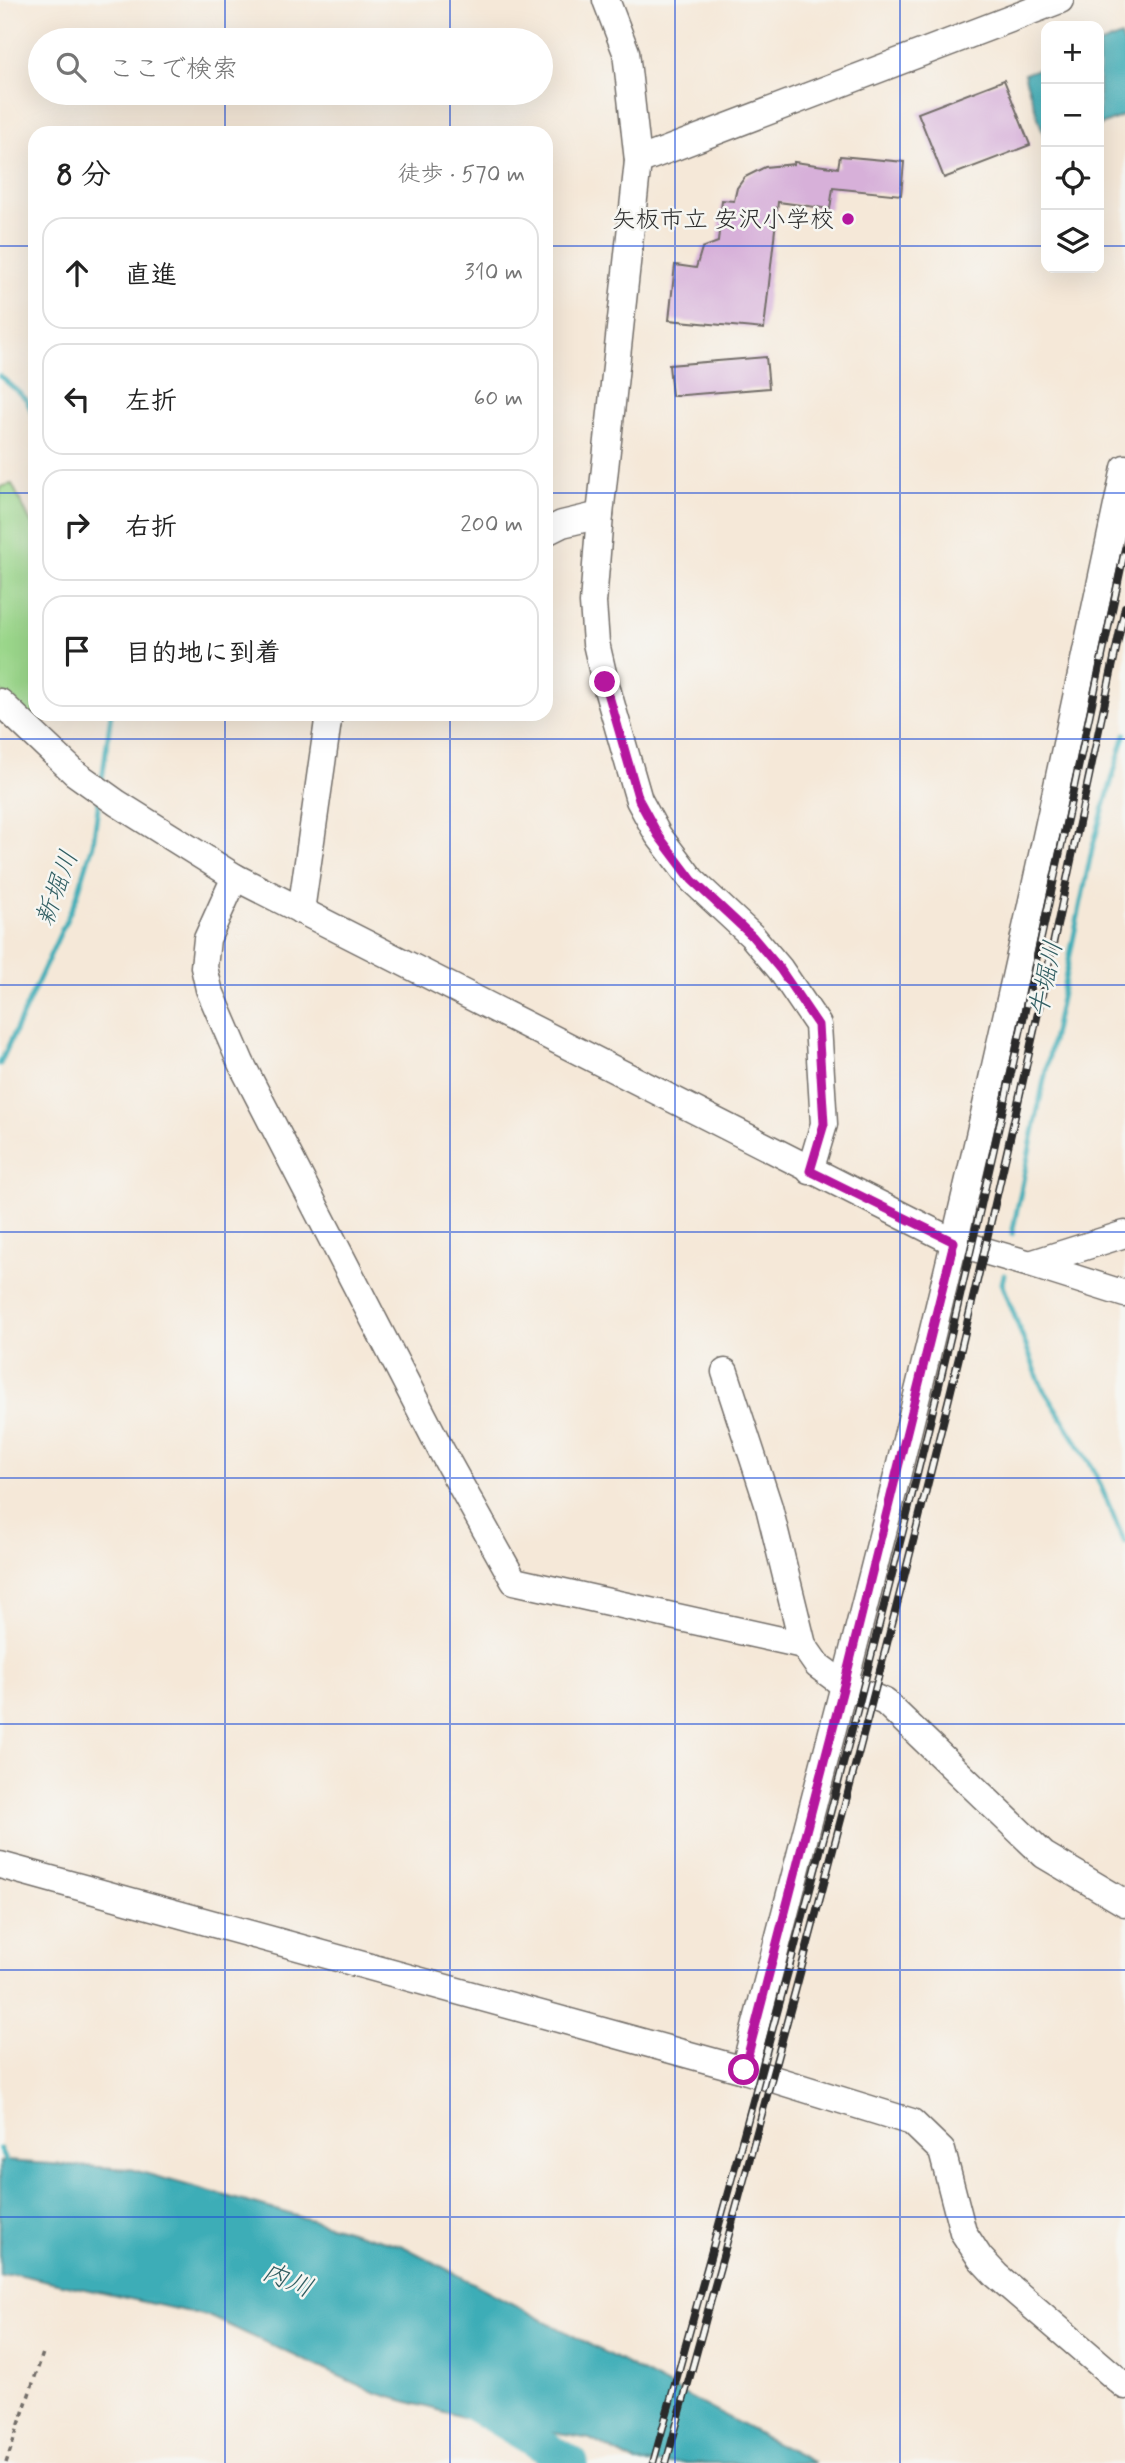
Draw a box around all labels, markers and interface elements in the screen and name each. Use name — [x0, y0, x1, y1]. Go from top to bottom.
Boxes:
map controls — [1041, 21, 1104, 273]
button: + — [1041, 21, 1104, 84]
search box — [28, 28, 553, 105]
icon: search — [52, 48, 90, 86]
text: ここで検索 — [108, 53, 238, 87]
button: − — [1041, 84, 1104, 147]
button: locate — [1041, 147, 1104, 210]
text: 8 分 — [56, 156, 111, 195]
text: 徒歩 · 570 m — [398, 160, 525, 190]
place label: 矢板市立 安沢小学校 — [612, 205, 834, 236]
button: layers — [1041, 210, 1104, 273]
marker: 矢板市立 安沢小学校 — [840, 211, 856, 227]
icon: ahead — [58, 254, 96, 292]
text: 310 m — [464, 258, 523, 288]
text: 直進 — [125, 259, 177, 293]
icon: left — [58, 380, 96, 418]
text: 60 m — [474, 384, 523, 414]
text: 左折 — [125, 385, 177, 419]
icon: right — [58, 506, 96, 544]
text: 200 m — [460, 510, 523, 540]
text: 右折 — [125, 511, 177, 545]
icon: arrive — [58, 632, 96, 670]
text: 目的地に到着 — [125, 637, 281, 671]
route end — [589, 666, 620, 697]
water label: 新堀川 — [29, 846, 87, 931]
water label: 牛堀川 — [1022, 938, 1072, 1021]
route start — [728, 2054, 759, 2085]
water label: 内川 — [257, 2255, 318, 2307]

